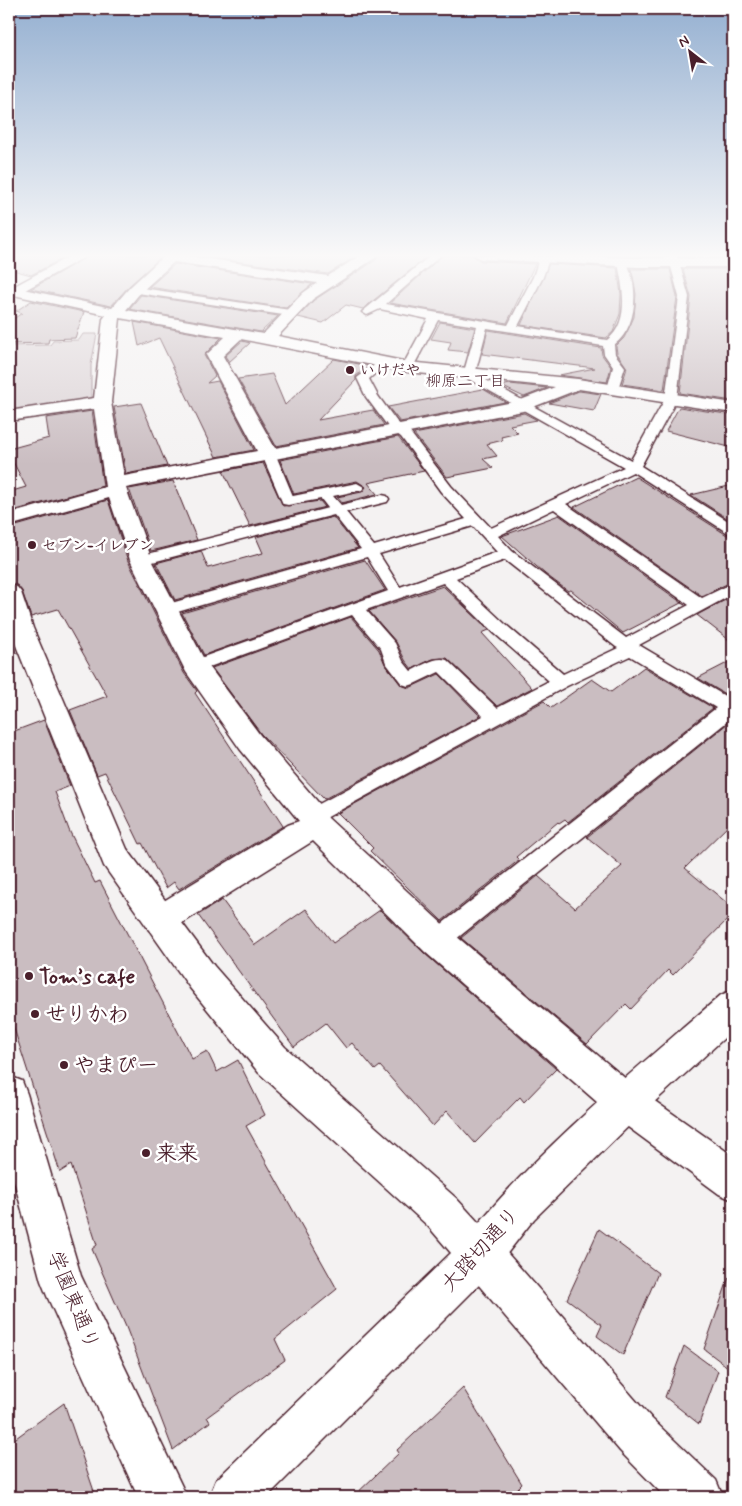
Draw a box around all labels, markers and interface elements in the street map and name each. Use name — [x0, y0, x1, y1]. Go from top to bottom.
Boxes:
north arrow — [664, 28, 714, 78]
text: N — [675, 32, 692, 52]
place label: いけだや — [360, 361, 420, 381]
marker: いけだや — [344, 364, 356, 376]
district label: 柳原二丁目 — [425, 371, 505, 392]
place label: セブン-イレブン — [42, 536, 154, 556]
marker: セブン-イレブン — [26, 539, 38, 551]
place label: Tom’s cafe — [39, 963, 135, 991]
marker: Tom’s cafe — [23, 970, 35, 982]
place label: せりかわ — [45, 1001, 129, 1029]
marker: せりかわ — [29, 1008, 41, 1020]
place label: やまぴー — [74, 1052, 158, 1080]
marker: やまぴー — [58, 1059, 70, 1071]
place label: 来来 — [156, 1140, 198, 1168]
marker: 来来 — [140, 1147, 152, 1159]
street label: 大踏切通り — [435, 1201, 526, 1298]
street label: 学園東通り — [40, 1246, 106, 1354]

